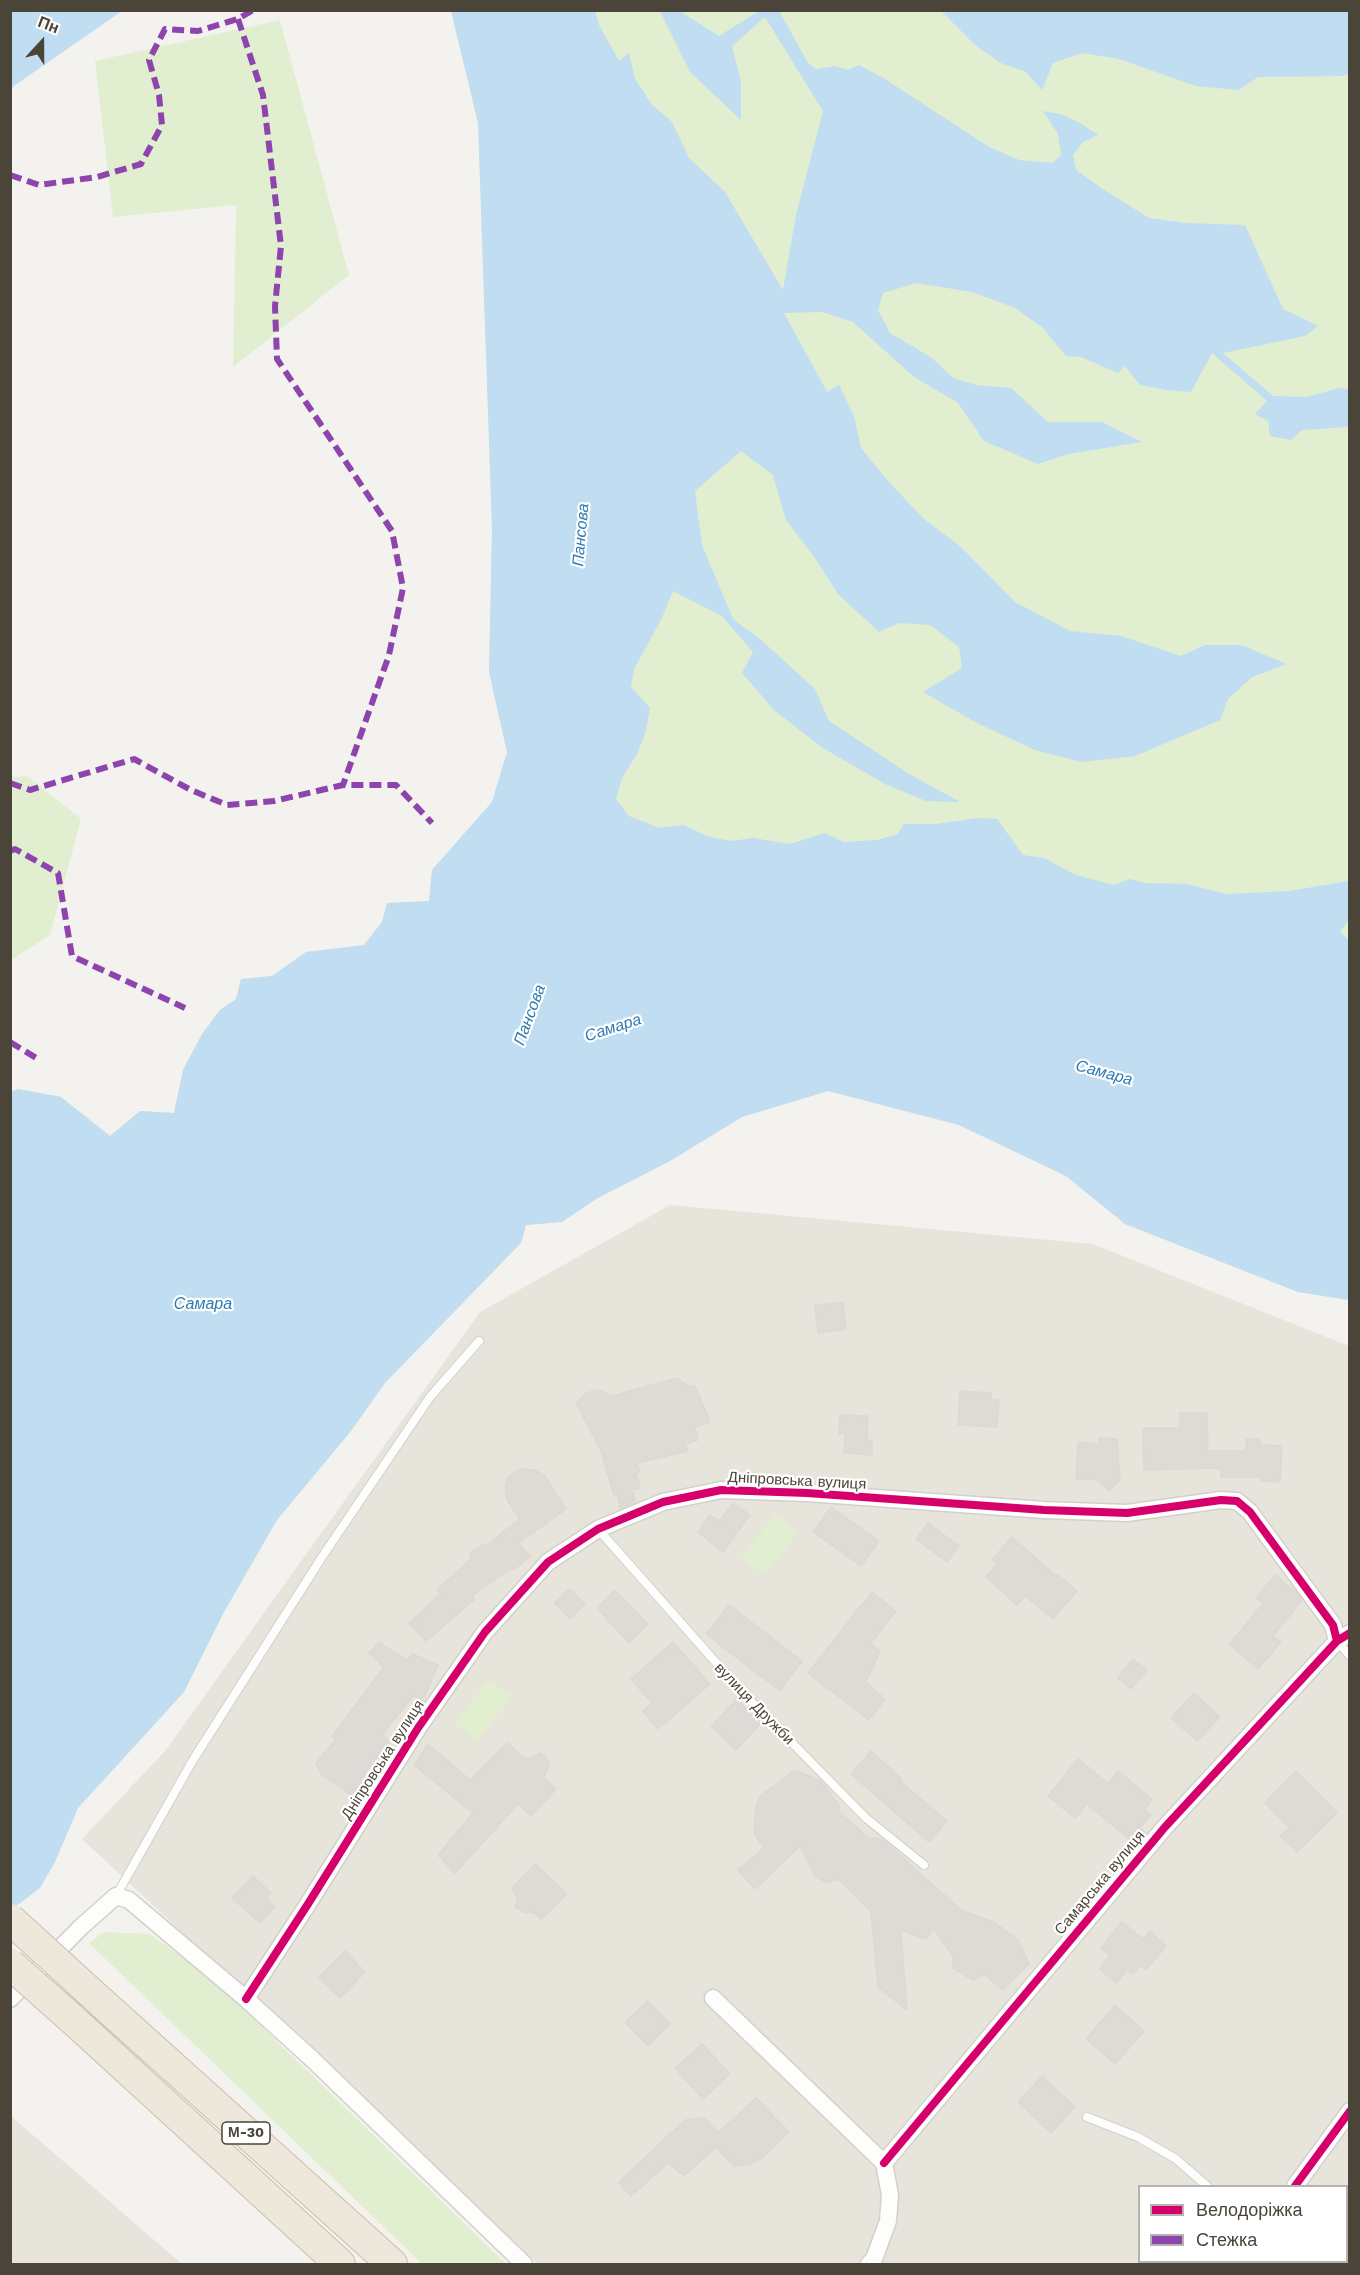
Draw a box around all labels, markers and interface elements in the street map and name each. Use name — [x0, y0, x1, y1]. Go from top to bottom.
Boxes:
north arrow — [12, 12, 72, 72]
text: Пн — [35, 12, 62, 37]
water label: Пансова — [569, 503, 593, 567]
water label: Пансова — [510, 982, 550, 1048]
water label: Самара — [582, 1010, 644, 1046]
water label: Самара — [1073, 1056, 1135, 1090]
water label: Самара — [174, 1294, 232, 1314]
street label: Дніпровська вулиця — [727, 1468, 867, 1494]
street label: вулиця Дружби — [710, 1659, 798, 1749]
street label: Дніпровська вулиця — [338, 1697, 428, 1823]
street label: Самарська вулиця — [1051, 1827, 1149, 1939]
road number: М-30 — [222, 2122, 270, 2144]
legend — [1138, 2185, 1348, 2263]
text: Велодоріжка — [1196, 2199, 1303, 2220]
text: Стежка — [1196, 2229, 1257, 2250]

